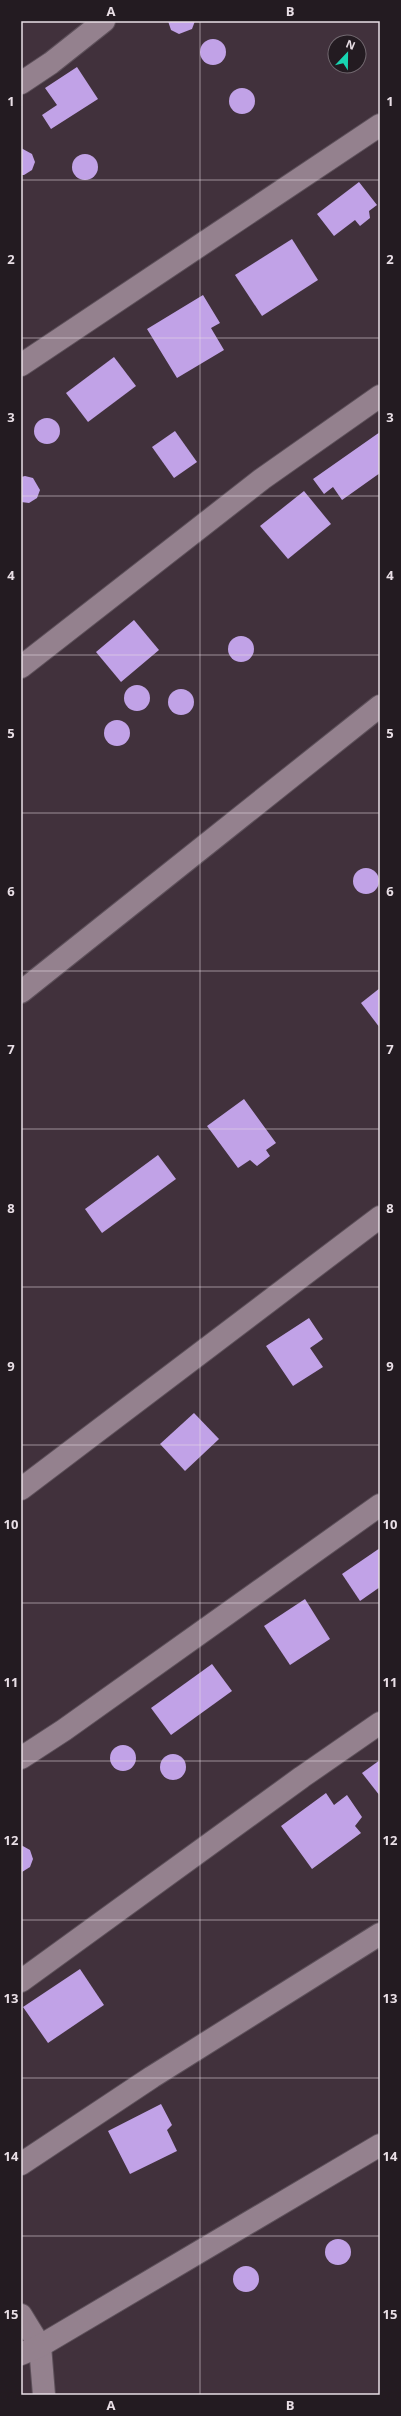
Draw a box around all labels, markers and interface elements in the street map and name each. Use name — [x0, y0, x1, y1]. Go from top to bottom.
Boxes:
text: A — [107, 2, 116, 20]
text: B — [286, 2, 295, 20]
north arrow — [327, 34, 367, 74]
text: N — [344, 36, 358, 53]
text: 1 — [7, 92, 15, 110]
text: 1 — [386, 92, 394, 110]
text: 2 — [7, 250, 15, 268]
text: 2 — [386, 250, 394, 268]
text: 3 — [7, 408, 15, 426]
text: 3 — [386, 408, 394, 426]
text: 4 — [7, 566, 15, 584]
text: 4 — [386, 566, 394, 584]
text: 5 — [7, 724, 15, 742]
text: 5 — [386, 724, 394, 742]
text: 6 — [7, 882, 15, 900]
text: 6 — [386, 882, 394, 900]
text: 7 — [7, 1040, 15, 1058]
text: 7 — [386, 1040, 394, 1058]
text: 8 — [7, 1199, 15, 1217]
text: 8 — [386, 1199, 394, 1217]
text: 9 — [7, 1357, 15, 1375]
text: 9 — [386, 1357, 394, 1375]
text: 10 — [4, 1515, 18, 1533]
text: 10 — [383, 1515, 397, 1533]
text: 11 — [4, 1673, 18, 1691]
text: 11 — [383, 1673, 397, 1691]
text: 12 — [4, 1831, 19, 1849]
text: 12 — [383, 1831, 398, 1849]
text: 13 — [4, 1989, 18, 2007]
text: 13 — [383, 1989, 397, 2007]
text: 14 — [4, 2147, 19, 2165]
text: 14 — [383, 2147, 398, 2165]
text: 15 — [4, 2305, 18, 2323]
text: 15 — [383, 2305, 397, 2323]
text: A — [107, 2396, 116, 2414]
text: B — [286, 2396, 295, 2414]

